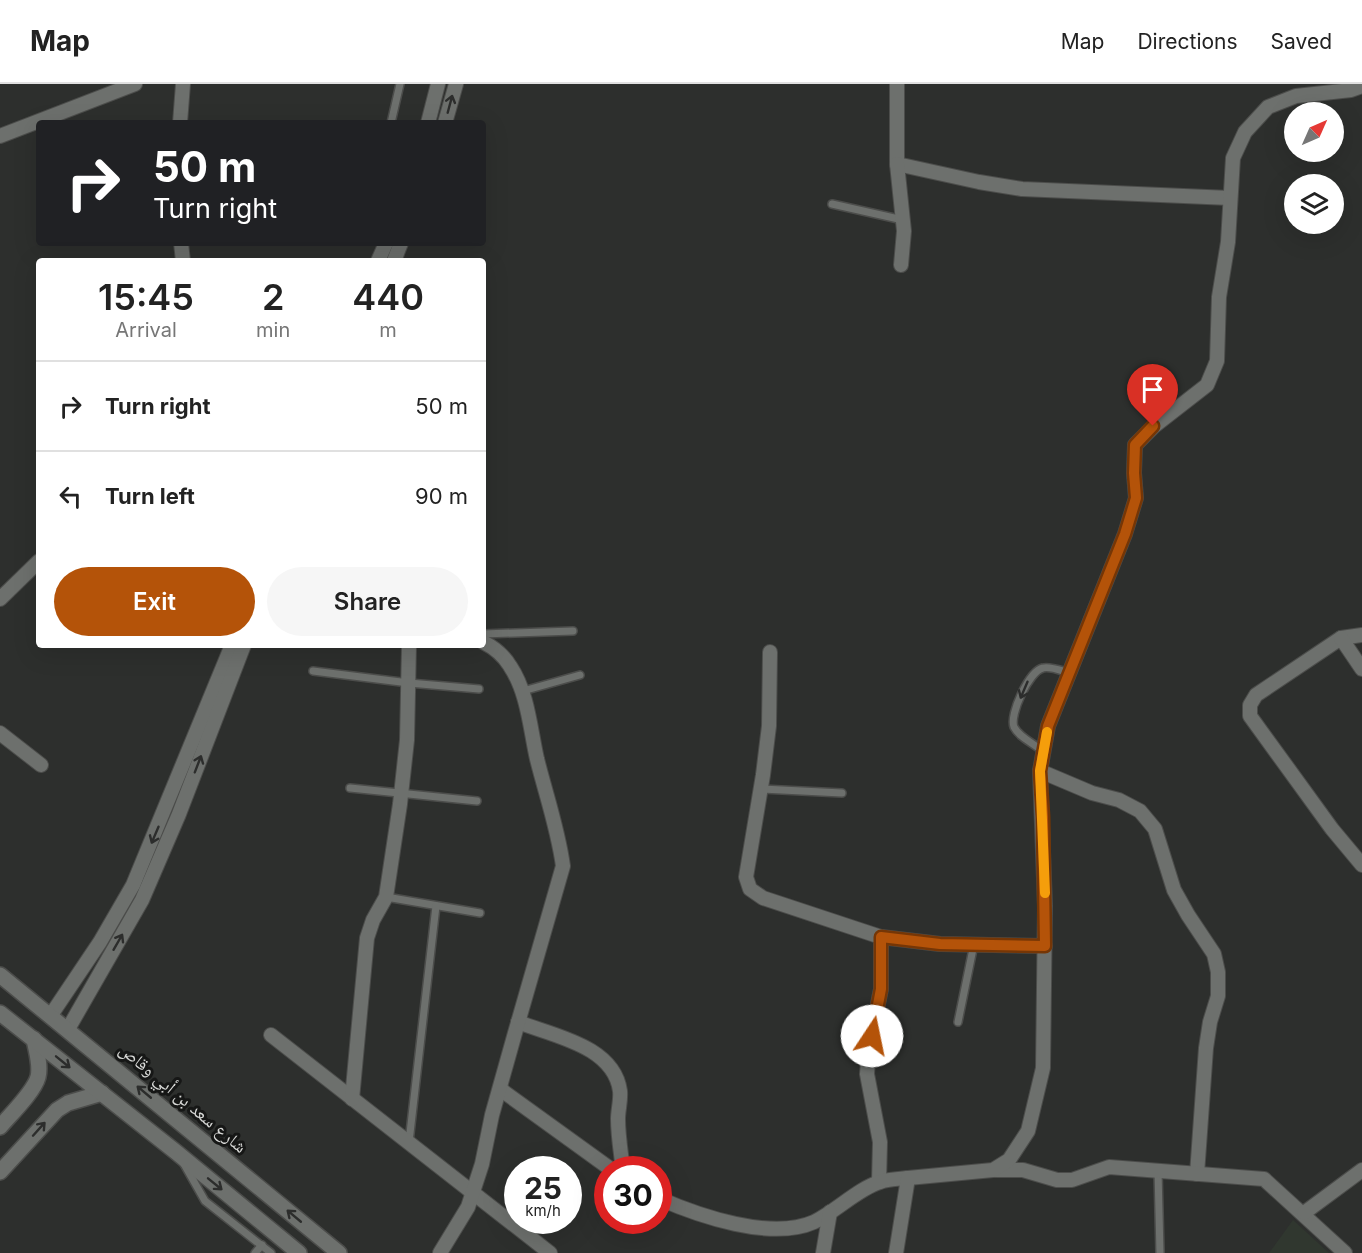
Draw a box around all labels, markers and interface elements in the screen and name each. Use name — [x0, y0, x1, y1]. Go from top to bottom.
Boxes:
text: Map — [30, 24, 90, 58]
text: Map — [1061, 29, 1104, 54]
text: Directions — [1137, 29, 1238, 54]
text: Saved — [1271, 29, 1332, 54]
one-way arrow — [445, 94, 457, 113]
north arrow — [1284, 102, 1344, 162]
map controls — [1284, 102, 1344, 234]
text: 50 m — [153, 141, 256, 192]
icon: right — [54, 144, 132, 222]
button: layers — [1284, 174, 1344, 234]
text: Turn right — [153, 192, 277, 225]
text: 15:45 — [98, 275, 194, 319]
text: 2 — [262, 275, 284, 319]
text: 440 — [352, 275, 424, 319]
text: Arrival — [115, 318, 177, 342]
text: min — [256, 318, 290, 342]
text: m — [379, 318, 397, 342]
pin — [1127, 364, 1178, 426]
icon: arrive — [1136, 373, 1169, 406]
icon: right — [54, 390, 87, 423]
text: Turn right — [105, 393, 211, 419]
text: 50 m — [415, 393, 468, 419]
icon: left — [54, 480, 87, 513]
text: Turn left — [105, 483, 195, 509]
text: 90 m — [415, 483, 468, 509]
button: Exit — [54, 567, 255, 636]
button: Share — [267, 567, 468, 636]
one-way arrow — [1018, 680, 1029, 699]
one-way arrow — [193, 756, 204, 774]
one-way arrow — [148, 826, 160, 844]
one-way arrow — [112, 934, 124, 951]
position arrow — [840, 1004, 904, 1068]
street label: شارع سعد بن أبي وقاص — [112, 1038, 251, 1160]
one-way arrow — [55, 1055, 71, 1068]
one-way arrow — [136, 1085, 152, 1098]
one-way arrow — [32, 1122, 46, 1137]
speed limit sign: 30 — [594, 1156, 672, 1234]
text: 25 — [524, 1170, 562, 1206]
one-way arrow — [207, 1177, 223, 1190]
text: km/h — [525, 1201, 561, 1220]
one-way arrow — [286, 1209, 302, 1222]

